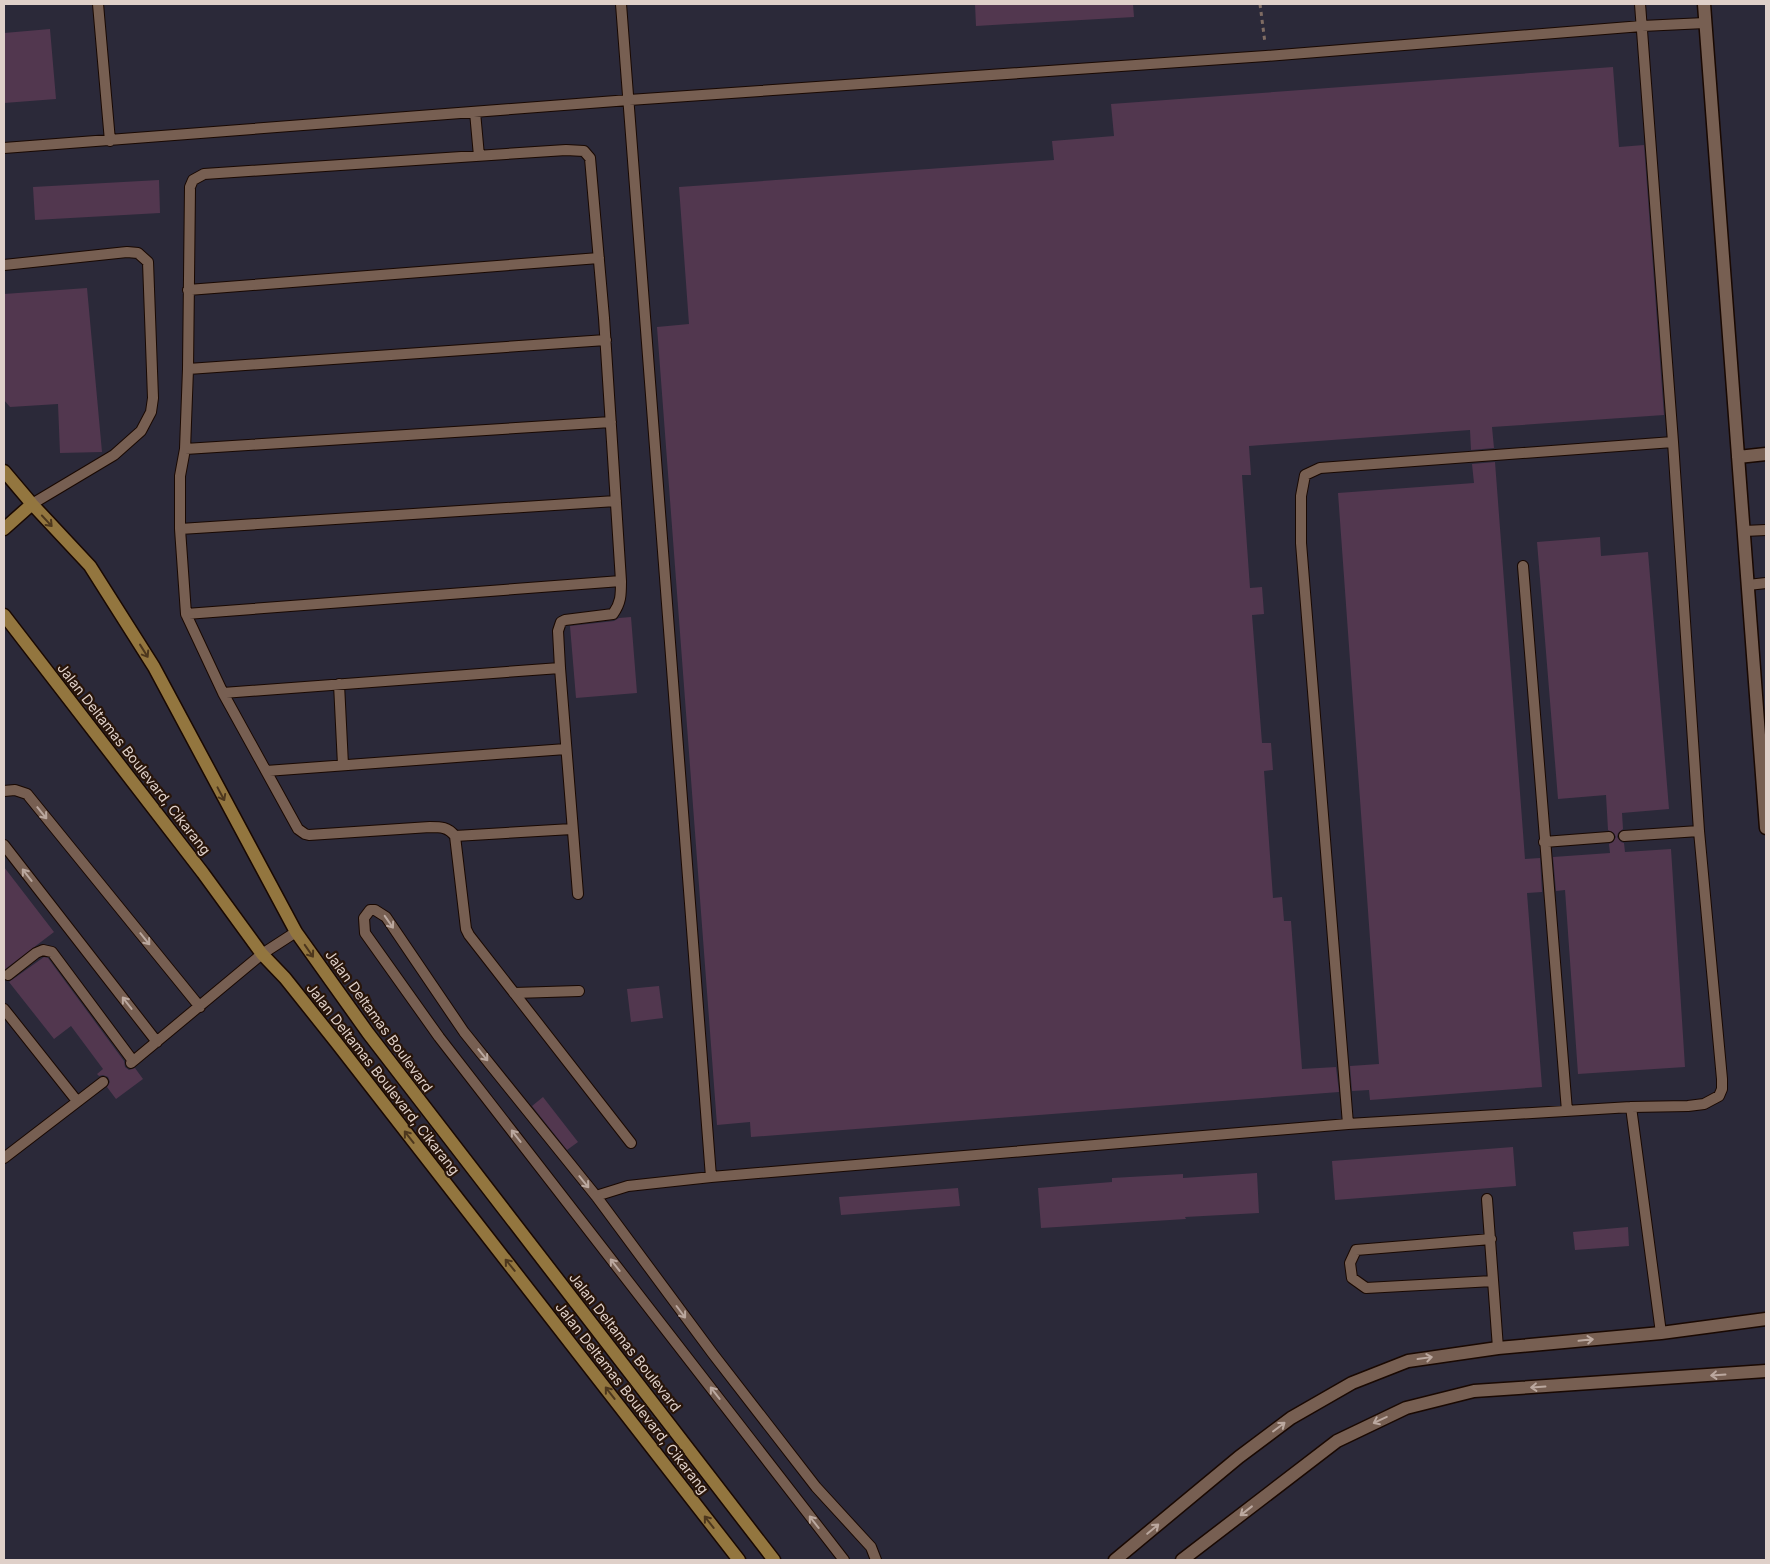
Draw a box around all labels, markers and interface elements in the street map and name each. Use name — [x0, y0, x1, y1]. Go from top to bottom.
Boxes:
one-way arrow — [41, 515, 53, 527]
one-way arrow — [138, 644, 149, 658]
street label: Jalan Deltamas Boulevard, Cikarang — [54, 659, 215, 858]
one-way arrow — [217, 786, 226, 801]
one-way arrow — [37, 807, 48, 820]
one-way arrow — [22, 869, 33, 882]
one-way arrow — [384, 915, 394, 929]
one-way arrow — [139, 933, 150, 946]
one-way arrow — [304, 944, 314, 958]
street label: Jalan Deltamas Boulevard — [322, 946, 437, 1095]
street label: Jalan Deltamas Boulevard, Cikarang — [303, 979, 464, 1178]
one-way arrow — [122, 997, 133, 1010]
one-way arrow — [477, 1048, 488, 1061]
one-way arrow — [404, 1130, 414, 1144]
one-way arrow — [510, 1130, 521, 1143]
one-way arrow — [579, 1175, 590, 1188]
one-way arrow — [504, 1259, 515, 1272]
one-way arrow — [610, 1259, 621, 1272]
street label: Jalan Deltamas Boulevard — [566, 1269, 685, 1415]
street label: Jalan Deltamas Boulevard, Cikarang — [552, 1298, 713, 1497]
one-way arrow — [676, 1305, 687, 1318]
one-way arrow — [1578, 1336, 1594, 1345]
one-way arrow — [1417, 1353, 1433, 1363]
one-way arrow — [1710, 1370, 1726, 1379]
one-way arrow — [1530, 1382, 1546, 1391]
one-way arrow — [604, 1387, 615, 1400]
one-way arrow — [709, 1387, 720, 1400]
one-way arrow — [1373, 1416, 1388, 1426]
one-way arrow — [1272, 1422, 1286, 1432]
one-way arrow — [1240, 1505, 1253, 1516]
one-way arrow — [704, 1515, 715, 1528]
one-way arrow — [809, 1515, 819, 1529]
one-way arrow — [1146, 1524, 1159, 1535]

